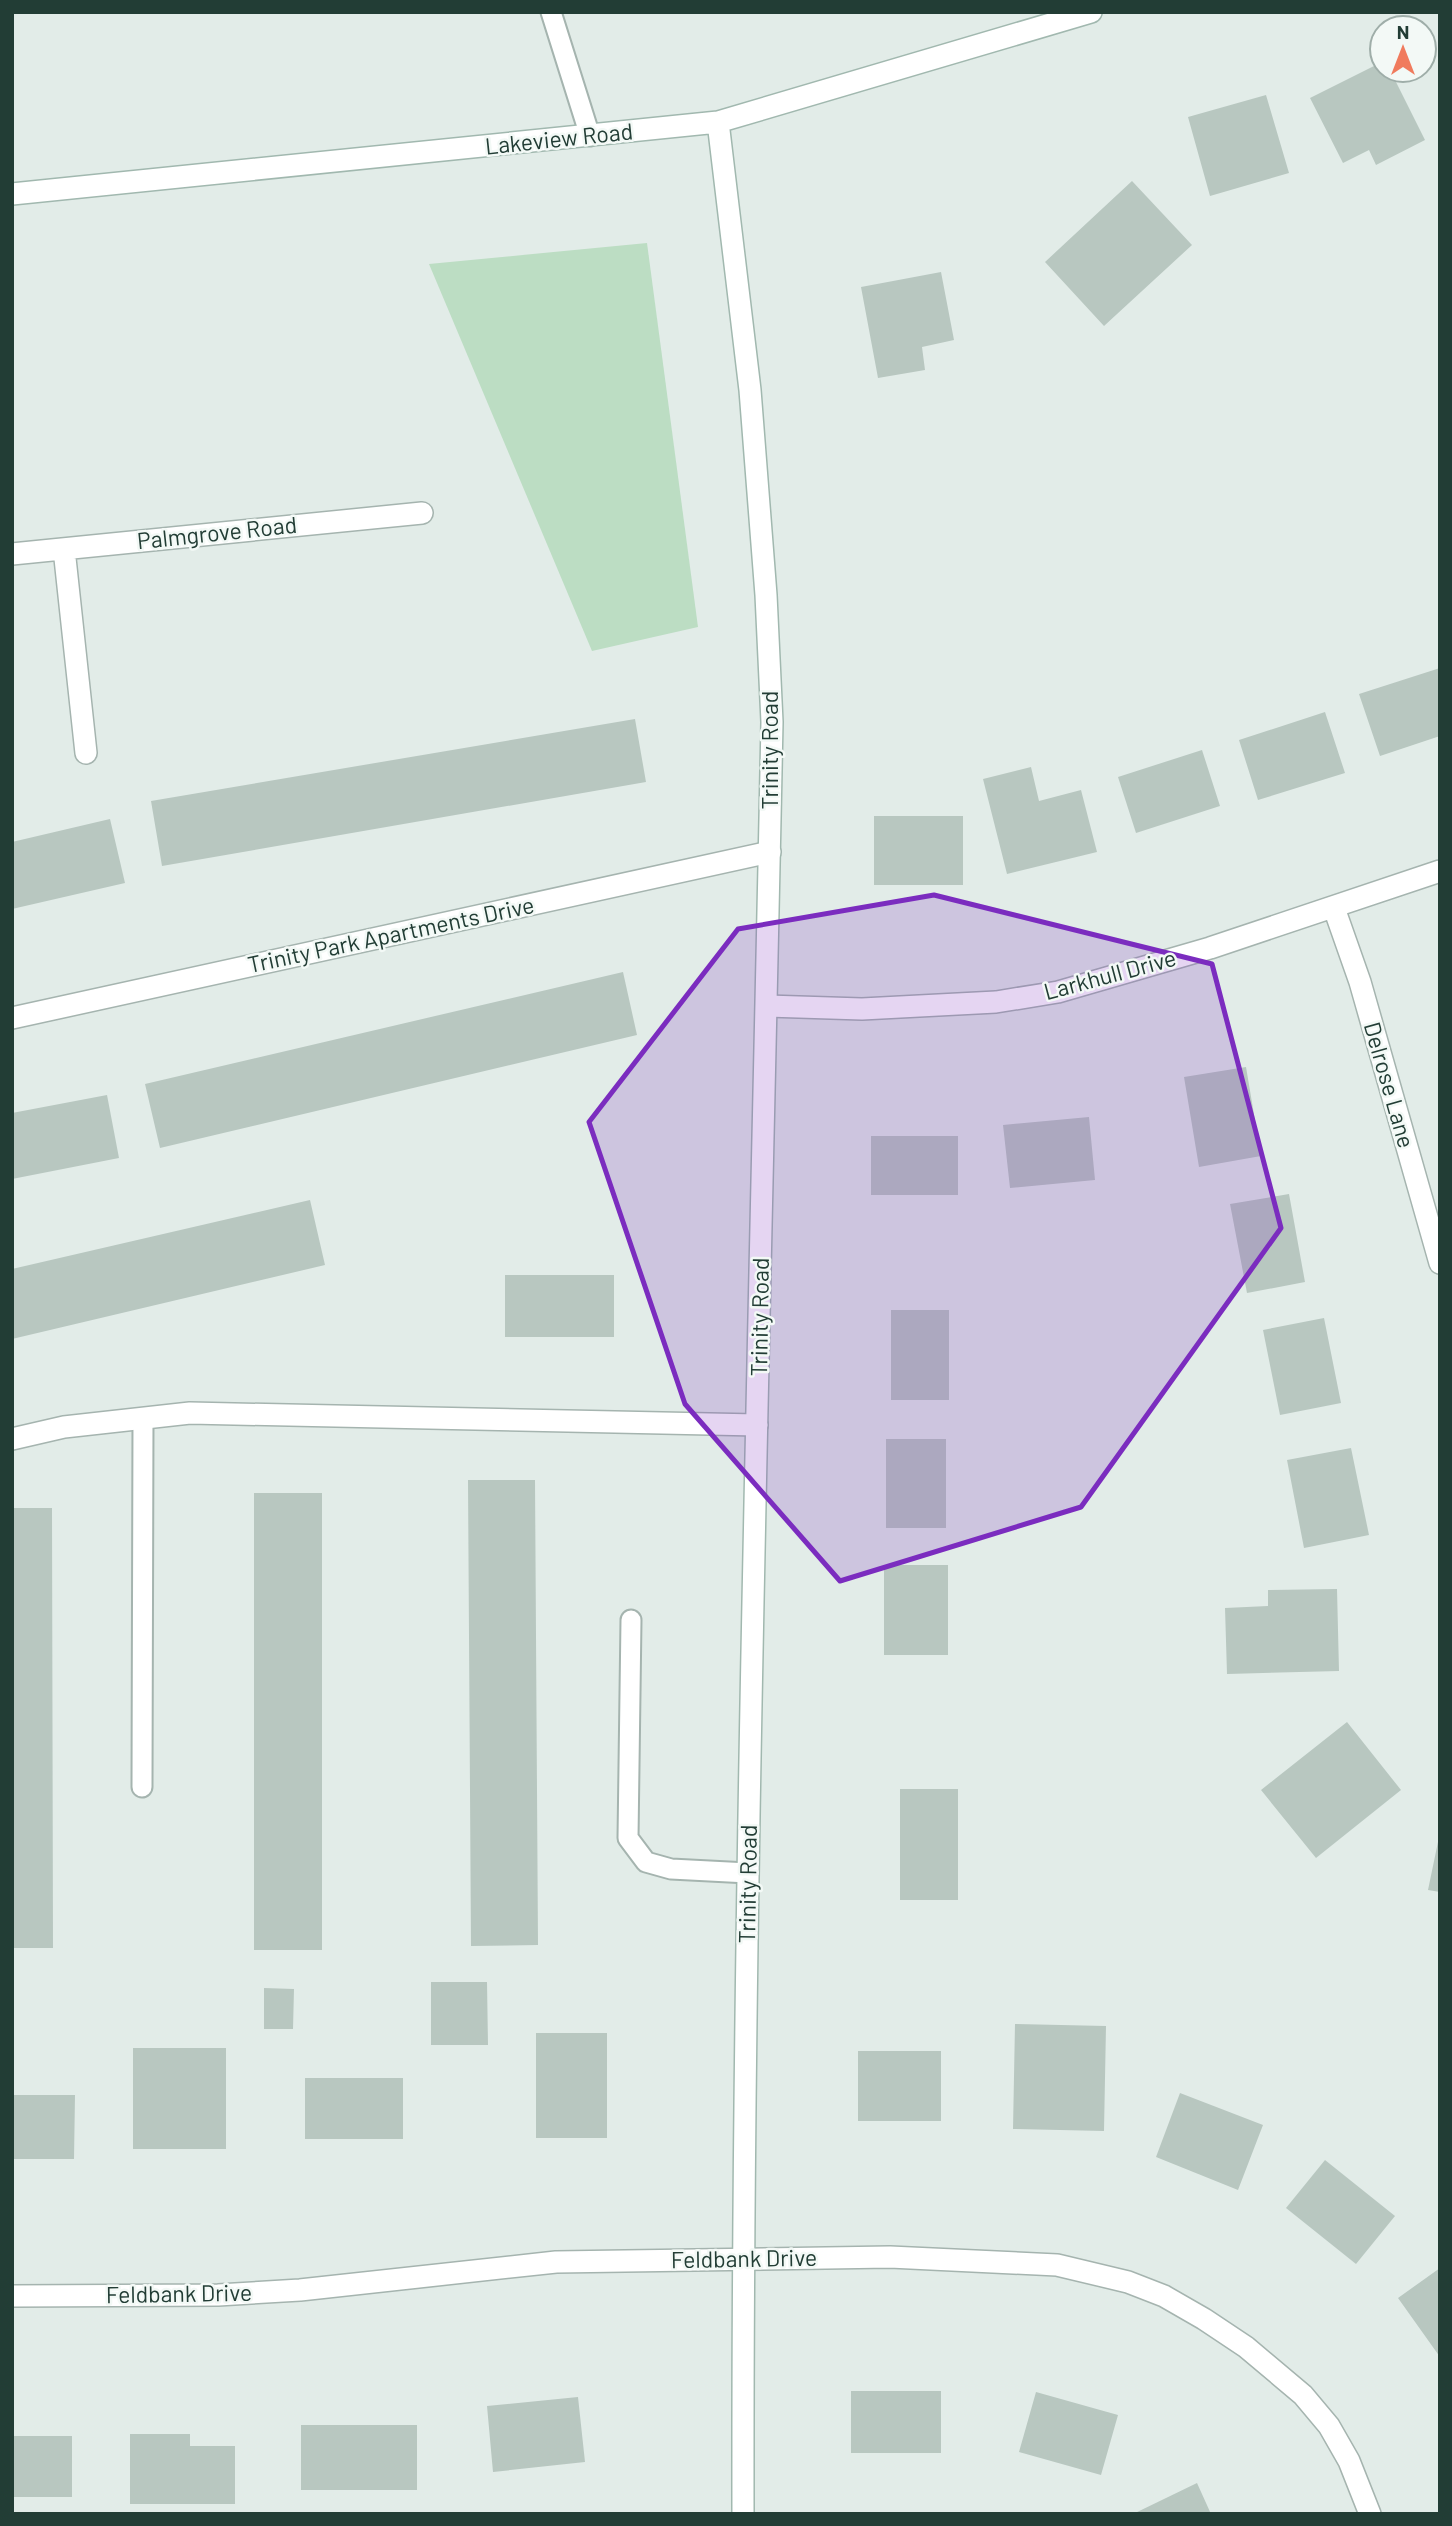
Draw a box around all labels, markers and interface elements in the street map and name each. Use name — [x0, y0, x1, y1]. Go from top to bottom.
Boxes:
north arrow — [1368, 14, 1438, 84]
text: N — [1397, 20, 1409, 43]
street label: Lakeview Road — [484, 116, 634, 160]
street label: Palmgrove Road — [136, 510, 298, 554]
street label: Trinity Road — [755, 691, 783, 809]
street label: Trinity Park Apartments Drive — [245, 890, 537, 978]
street label: Larkhull Drive — [1040, 943, 1179, 1005]
street label: Delrose Lane — [1359, 1018, 1421, 1151]
street label: Trinity Road — [744, 1257, 774, 1377]
street label: Trinity Road — [732, 1824, 762, 1944]
street label: Feldbank Drive — [671, 2243, 817, 2273]
street label: Feldbank Drive — [106, 2278, 252, 2308]

